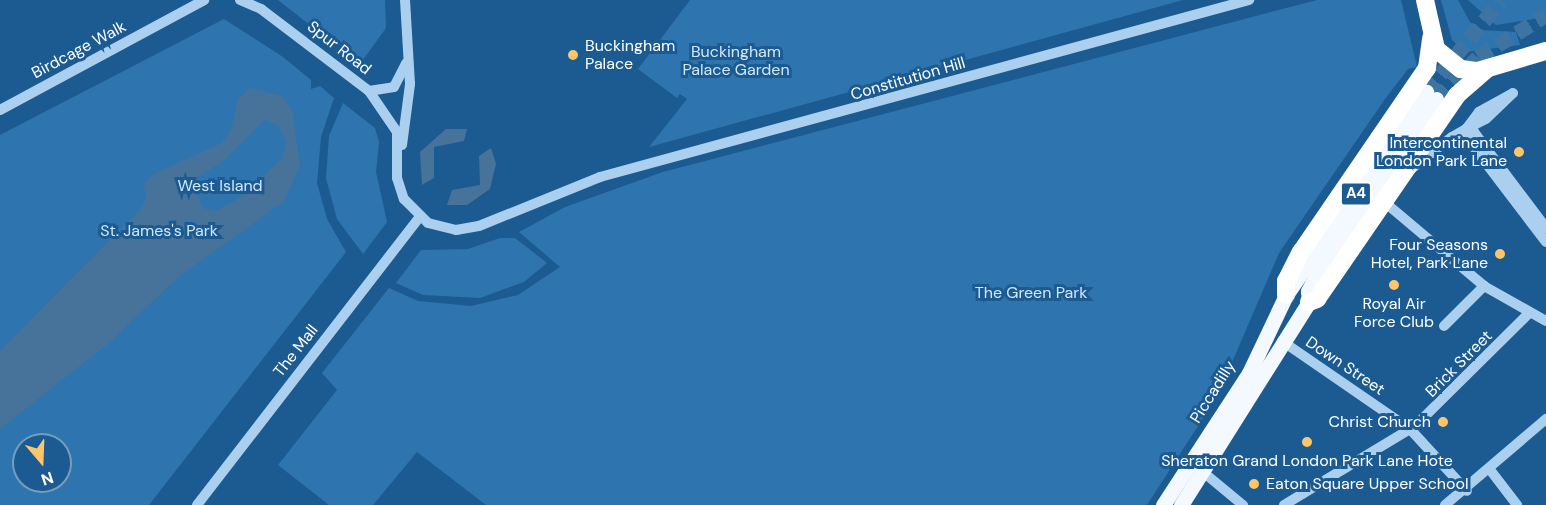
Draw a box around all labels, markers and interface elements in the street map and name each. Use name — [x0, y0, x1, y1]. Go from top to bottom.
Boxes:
street label: Birdcage Walk — [29, 17, 129, 83]
street label: Spur Road — [303, 17, 375, 79]
place label: Buckingham Palace — [585, 36, 675, 74]
park label: Buckingham Palace Garden — [682, 42, 790, 80]
marker: Buckingham Palace — [566, 48, 580, 62]
street label: Constitution Hill — [849, 53, 967, 105]
place label: Intercontinental London Park Lane — [1376, 133, 1507, 171]
marker: Intercontinental London Park Lane — [1512, 145, 1526, 159]
park label: West Island — [177, 176, 263, 196]
road number: A4 — [1340, 182, 1372, 206]
park label: St. James's Park — [100, 221, 218, 241]
place label: Four Seasons Hotel, Park Lane — [1371, 235, 1488, 273]
marker: Four Seasons Hotel, Park Lane — [1493, 247, 1507, 261]
marker: Royal Air Force Club — [1387, 278, 1401, 292]
park label: The Green Park — [975, 283, 1087, 303]
place label: Royal Air Force Club — [1354, 294, 1434, 332]
street label: The Mall — [270, 321, 322, 381]
street label: Brick Street — [1422, 327, 1496, 401]
street label: Down Street — [1302, 333, 1388, 399]
street label: Piccadilly — [1186, 357, 1240, 427]
place label: Christ Church — [1329, 412, 1431, 432]
marker: Christ Church — [1436, 415, 1450, 429]
north arrow — [12, 433, 72, 493]
marker: Sheraton Grand London Park Lane Hote — [1300, 435, 1314, 449]
place label: Sheraton Grand London Park Lane Hote — [1161, 451, 1453, 471]
text: N — [38, 467, 56, 490]
place label: Eaton Square Upper School — [1266, 474, 1469, 494]
marker: Eaton Square Upper School — [1247, 477, 1261, 491]

